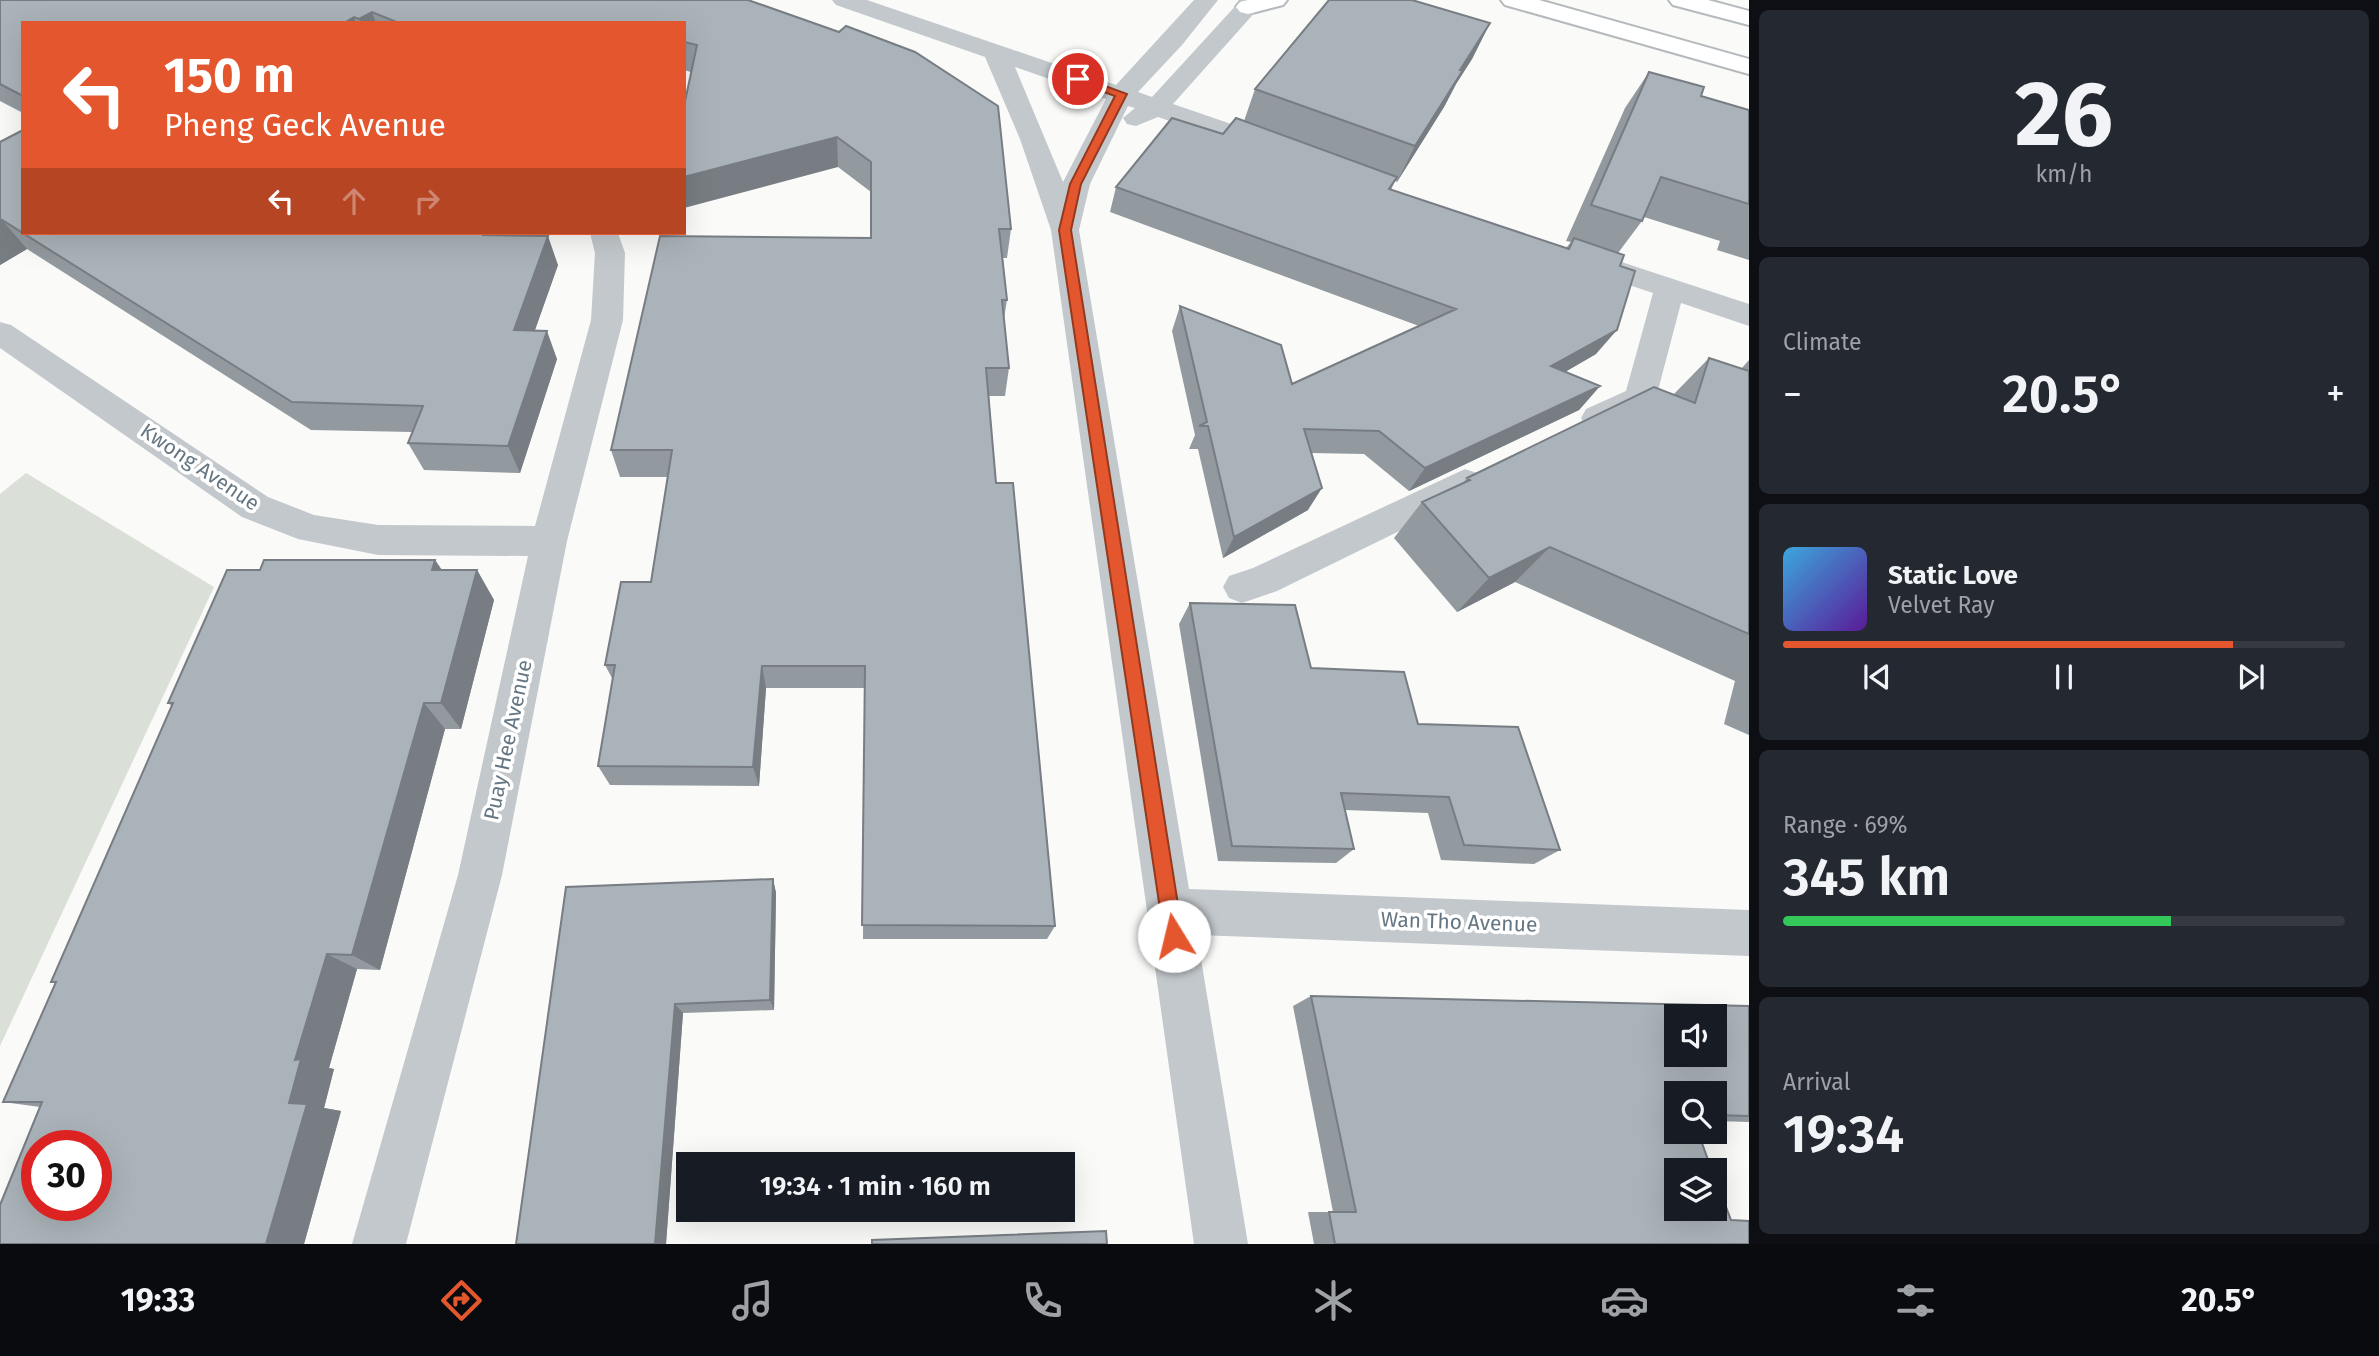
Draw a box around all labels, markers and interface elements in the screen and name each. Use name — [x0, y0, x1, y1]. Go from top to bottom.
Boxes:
text: 150 m — [164, 46, 295, 105]
icon: left — [49, 49, 140, 140]
pin — [1048, 49, 1108, 109]
icon: arrive — [1059, 60, 1097, 98]
text: 26 — [2015, 60, 2113, 169]
text: Pheng Geck Avenue — [164, 106, 446, 144]
text: km/h — [2036, 160, 2092, 188]
icon: left — [262, 182, 300, 220]
icon: ahead — [335, 182, 373, 220]
icon: right — [408, 182, 446, 220]
text: Climate — [1783, 328, 1862, 356]
text: 20.5° — [2002, 363, 2126, 426]
text: − — [1783, 371, 1802, 417]
text: + — [2326, 371, 2345, 417]
street label: Kwong Avenue — [135, 418, 265, 516]
text: Static Love — [1888, 560, 2018, 591]
text: Velvet Ray — [1888, 591, 1995, 619]
street label: Puay Hee Avenue — [478, 657, 538, 823]
icon: previous — [1858, 658, 1896, 696]
icon: pause — [2045, 658, 2083, 696]
icon: next — [2232, 658, 2270, 696]
text: Range · 69% — [1783, 811, 1908, 839]
text: 345 km — [1783, 846, 1950, 909]
position arrow — [1137, 899, 1211, 973]
street label: Wan Tho Avenue — [1380, 906, 1538, 938]
map controls — [1664, 1004, 1727, 1221]
button: sound — [1664, 1004, 1727, 1067]
text: Arrival — [1783, 1068, 1850, 1096]
button: search — [1664, 1081, 1727, 1144]
text: 19:34 — [1783, 1103, 1904, 1166]
speed limit sign: 30 — [21, 1130, 112, 1221]
button: layers — [1664, 1158, 1727, 1221]
text: 19:34 · 1 min · 160 m — [760, 1171, 991, 1202]
icon: directions — [437, 1276, 486, 1325]
icon: music — [728, 1276, 777, 1325]
icon: phone — [1018, 1276, 1067, 1325]
icon: climate — [1309, 1276, 1358, 1325]
icon: car — [1600, 1276, 1649, 1325]
icon: filters — [1891, 1276, 1940, 1325]
text: 19:33 — [121, 1281, 195, 1319]
text: 20.5° — [2181, 1281, 2258, 1319]

